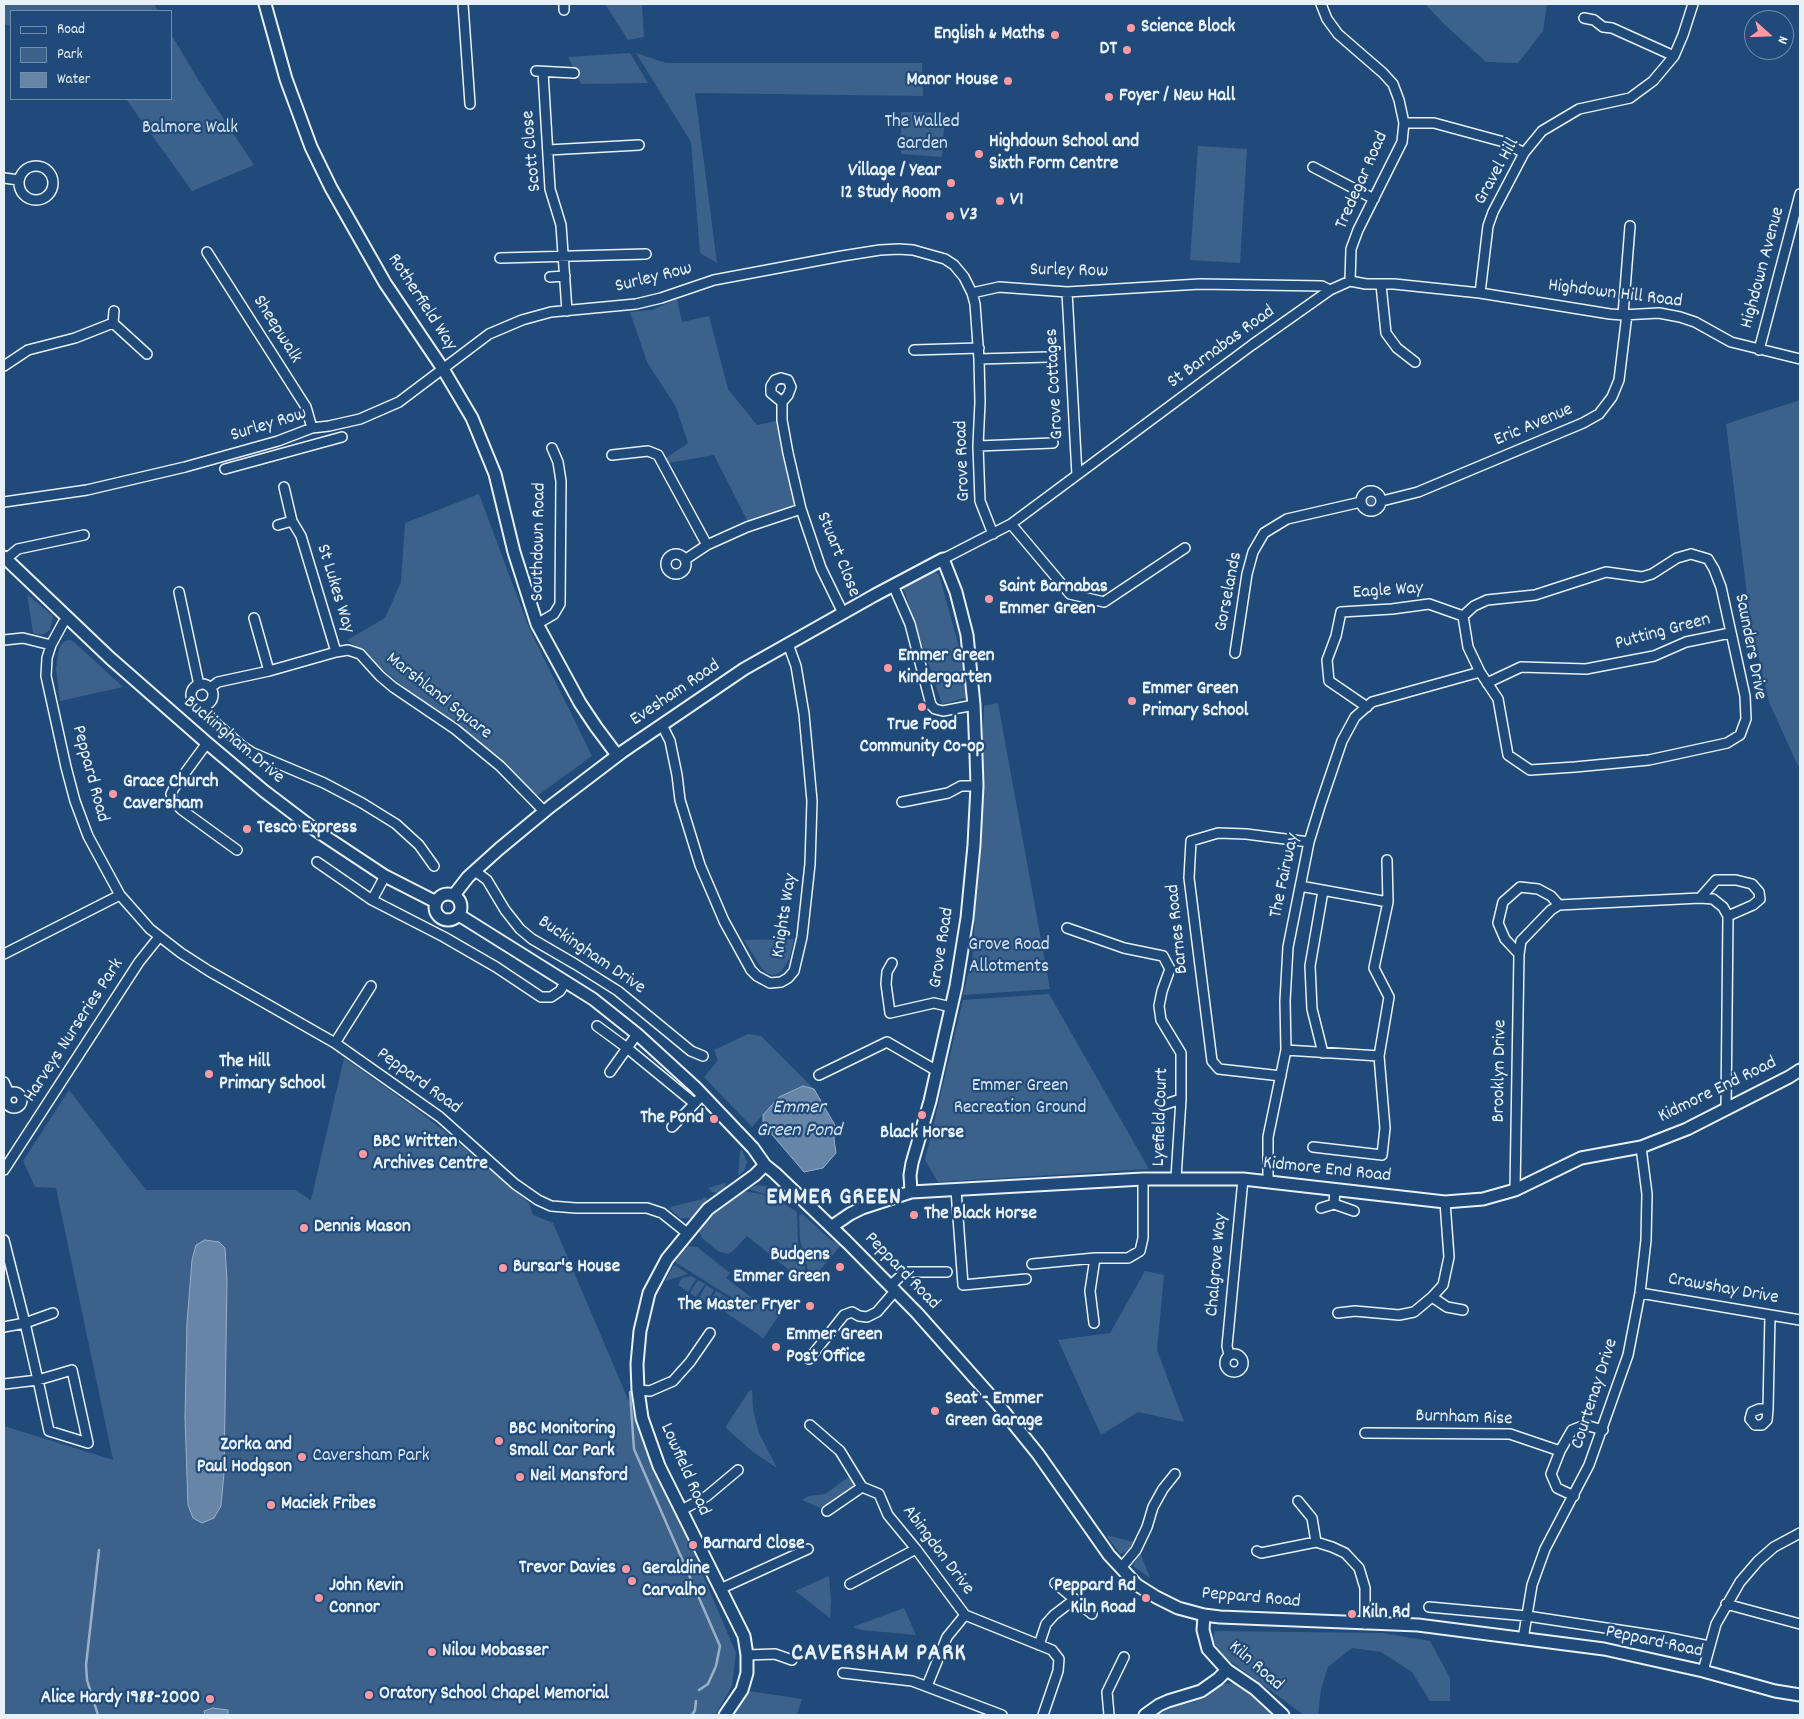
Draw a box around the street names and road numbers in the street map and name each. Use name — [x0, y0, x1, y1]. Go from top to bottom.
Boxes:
street label: Scott Close — [518, 109, 548, 193]
street label: Tredegar Road — [1331, 129, 1395, 233]
street label: Gravel Hill — [1470, 135, 1526, 209]
street label: Highdown Avenue — [1737, 205, 1791, 331]
street label: Rotherfield Way — [381, 250, 461, 356]
street label: Surley Row — [613, 258, 695, 300]
street label: Surley Row — [1030, 260, 1108, 284]
street label: Highdown Hill Road — [1547, 275, 1683, 315]
street label: Sheepwalk — [246, 292, 306, 368]
street label: St Barnabas Road — [1164, 301, 1280, 395]
street label: Grove Cottages — [1042, 328, 1070, 440]
street label: Eric Avenue — [1491, 399, 1577, 453]
street label: Surley Row — [228, 404, 310, 448]
street label: Grove Road — [951, 420, 977, 502]
street label: Southdown Road — [528, 482, 552, 602]
street label: Stuart Close — [810, 509, 864, 601]
street label: St Lukes Way — [310, 542, 358, 636]
street label: Gorselands — [1211, 550, 1249, 634]
street label: Eagle Way — [1352, 578, 1424, 606]
street label: Saunders Drive — [1728, 592, 1770, 702]
street label: Putting Green — [1613, 609, 1713, 657]
street label: Marshland Square — [380, 648, 496, 746]
street label: Evesham Road — [627, 656, 725, 732]
street label: Buckingham Drive — [178, 692, 288, 790]
street label: Peppard Road — [65, 723, 113, 825]
street label: The Fairway — [1266, 832, 1306, 920]
street label: Knights Way — [768, 872, 804, 960]
street label: Barnes Road — [1163, 883, 1195, 975]
street label: Grove Road — [925, 906, 961, 990]
street label: Buckingham Drive — [533, 912, 649, 1000]
street label: Harveys Nurseries Park — [20, 955, 130, 1107]
street label: Brooklyn Drive — [1489, 1019, 1513, 1123]
street label: Peppard Road — [371, 1044, 465, 1120]
street label: Kidmore End Road — [1655, 1053, 1781, 1129]
street label: Lyefield Court — [1149, 1067, 1175, 1167]
street label: Kidmore End Road — [1262, 1153, 1392, 1189]
street label: Chalgrove Way — [1202, 1212, 1234, 1318]
street label: Peppard Road — [858, 1228, 944, 1316]
street label: Crawshay Drive — [1666, 1269, 1780, 1311]
street label: Courtenay Drive — [1567, 1336, 1625, 1452]
street label: Burnham Rise — [1415, 1406, 1513, 1432]
street label: Lowfield Road — [653, 1420, 715, 1520]
street label: Abingdon Drive — [896, 1502, 978, 1600]
street label: Peppard Road — [1201, 1583, 1301, 1615]
street label: Peppard Road — [1603, 1622, 1705, 1664]
street label: Kiln Road — [1223, 1637, 1287, 1697]

